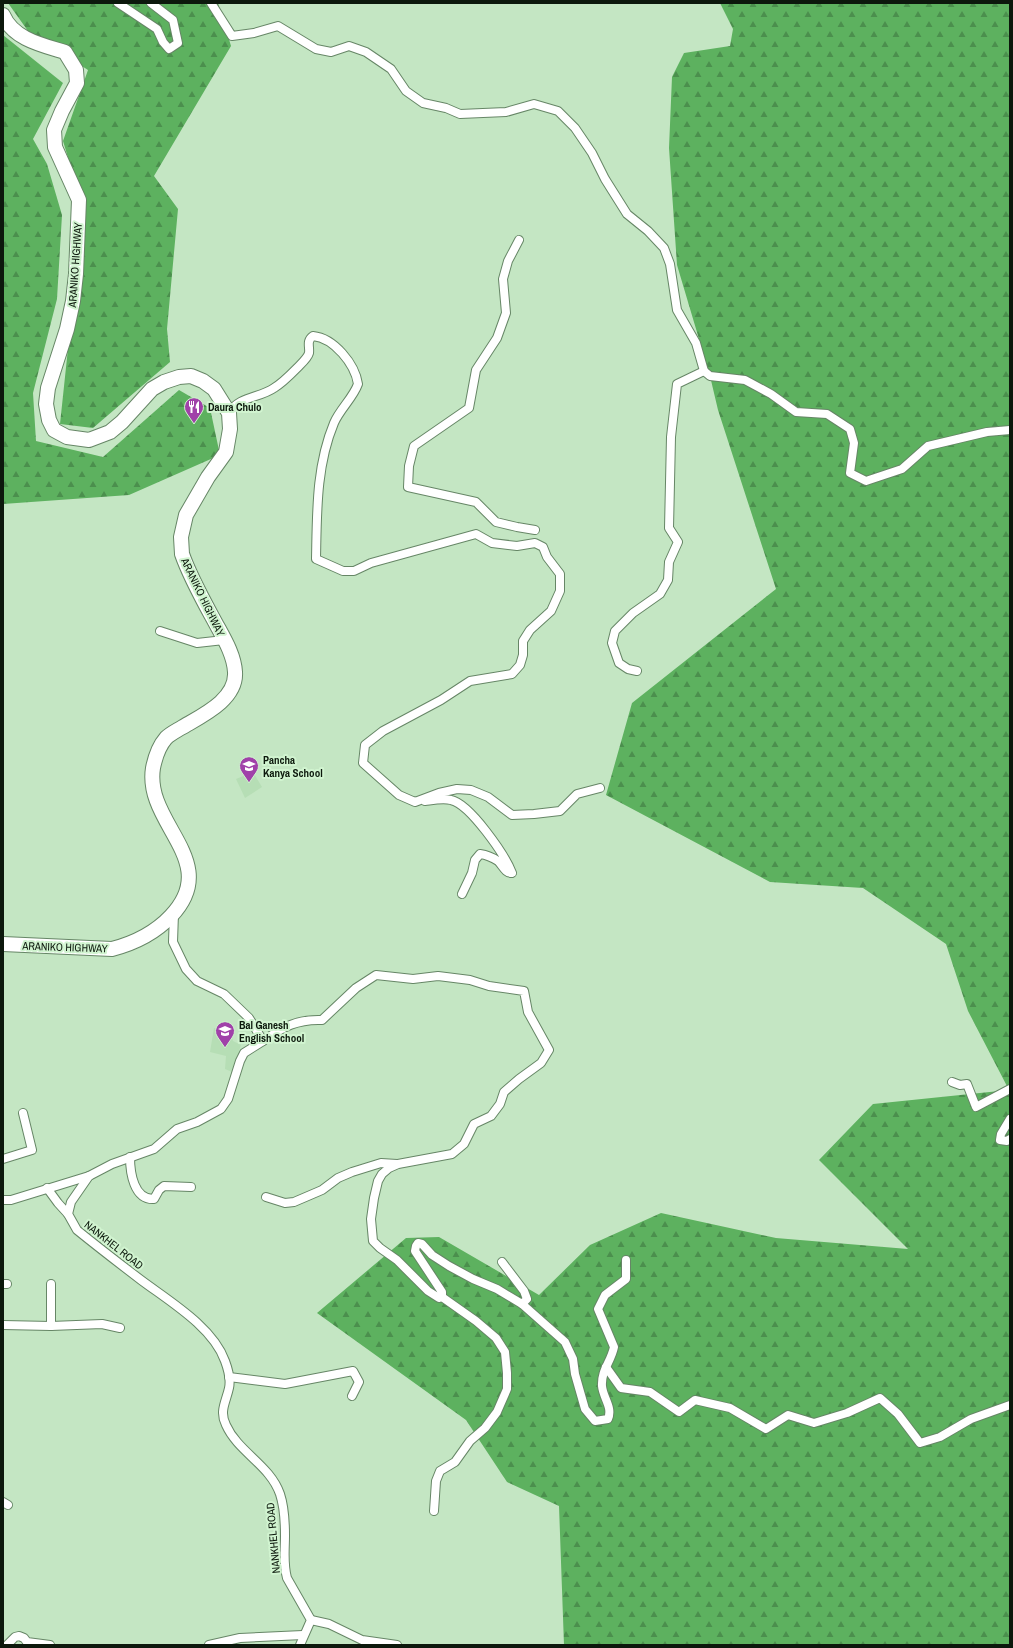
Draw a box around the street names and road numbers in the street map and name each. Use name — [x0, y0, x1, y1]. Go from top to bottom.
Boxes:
street label: ARANIKO HIGHWAY — [65, 222, 85, 309]
street label: ARANIKO HIGHWAY — [178, 555, 228, 638]
street label: ARANIKO HIGHWAY — [21, 938, 108, 955]
street label: NANKHEL ROAD — [82, 1218, 146, 1272]
street label: NANKHEL ROAD — [263, 1502, 283, 1574]

